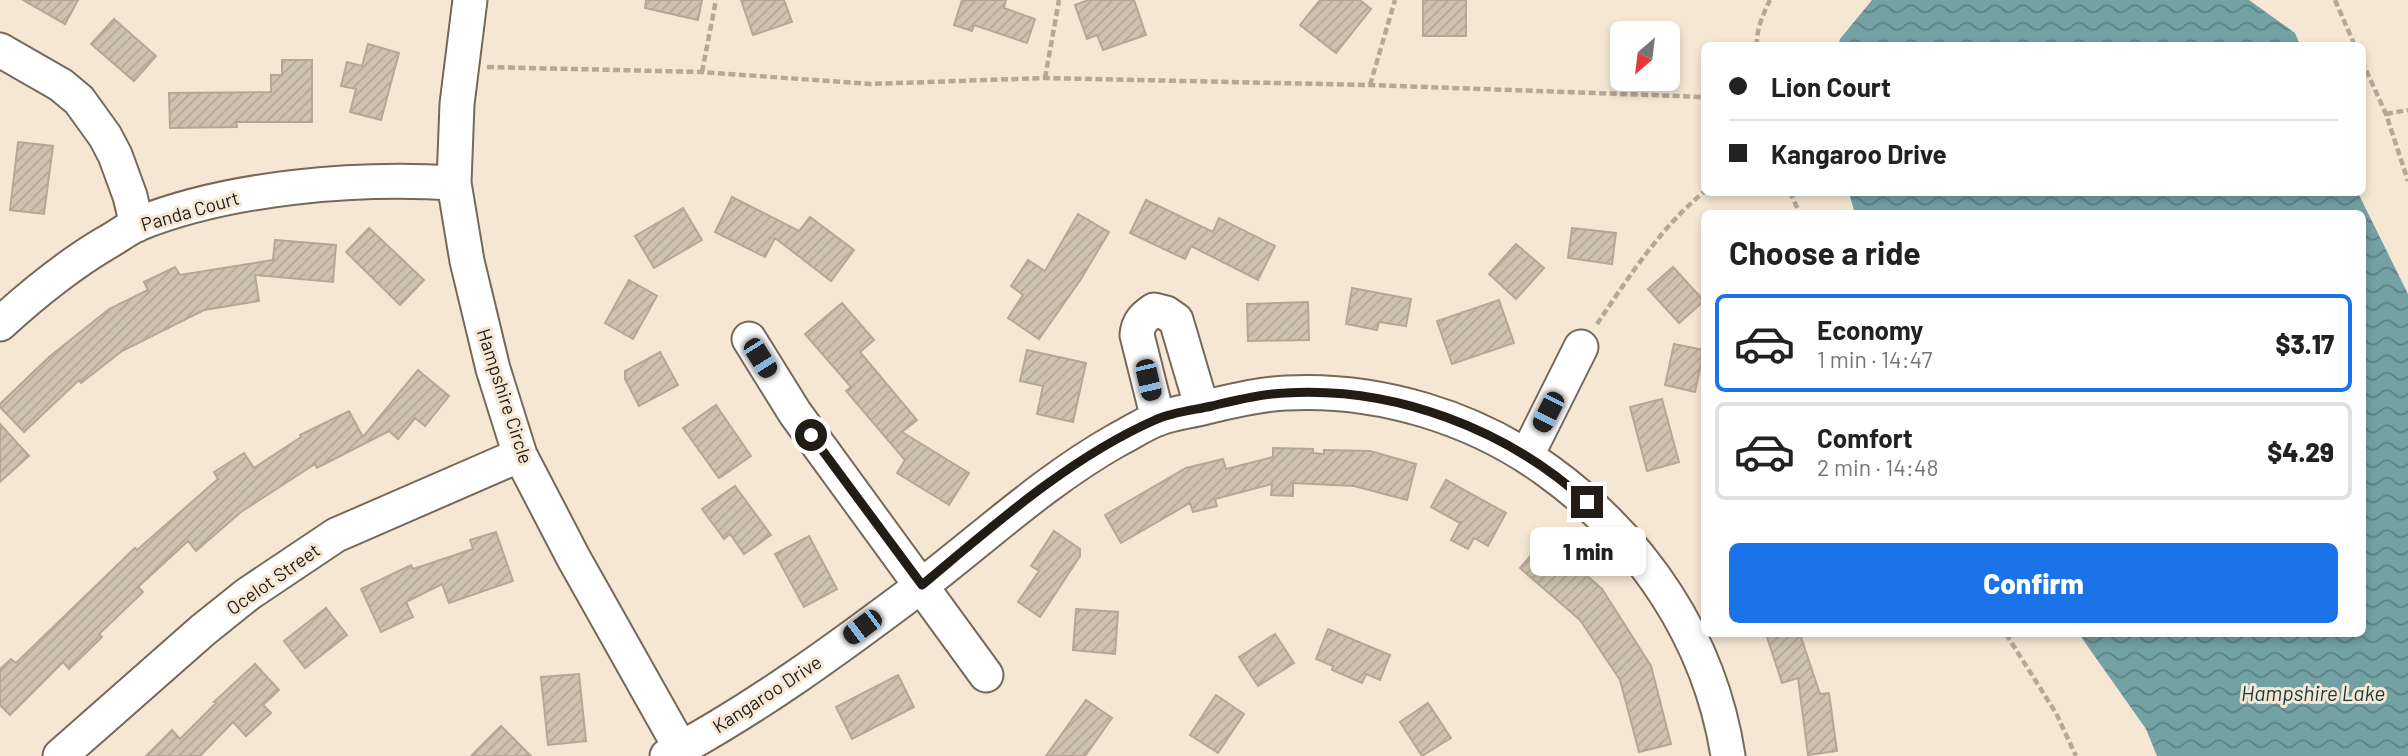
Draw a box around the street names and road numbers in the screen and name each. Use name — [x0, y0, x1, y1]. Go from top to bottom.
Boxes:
street label: Panda Court — [138, 186, 242, 236]
street label: Hampshire Circle — [473, 325, 538, 466]
street label: Ocelot Street — [221, 538, 324, 619]
street label: Kangaroo Drive — [708, 650, 825, 737]

